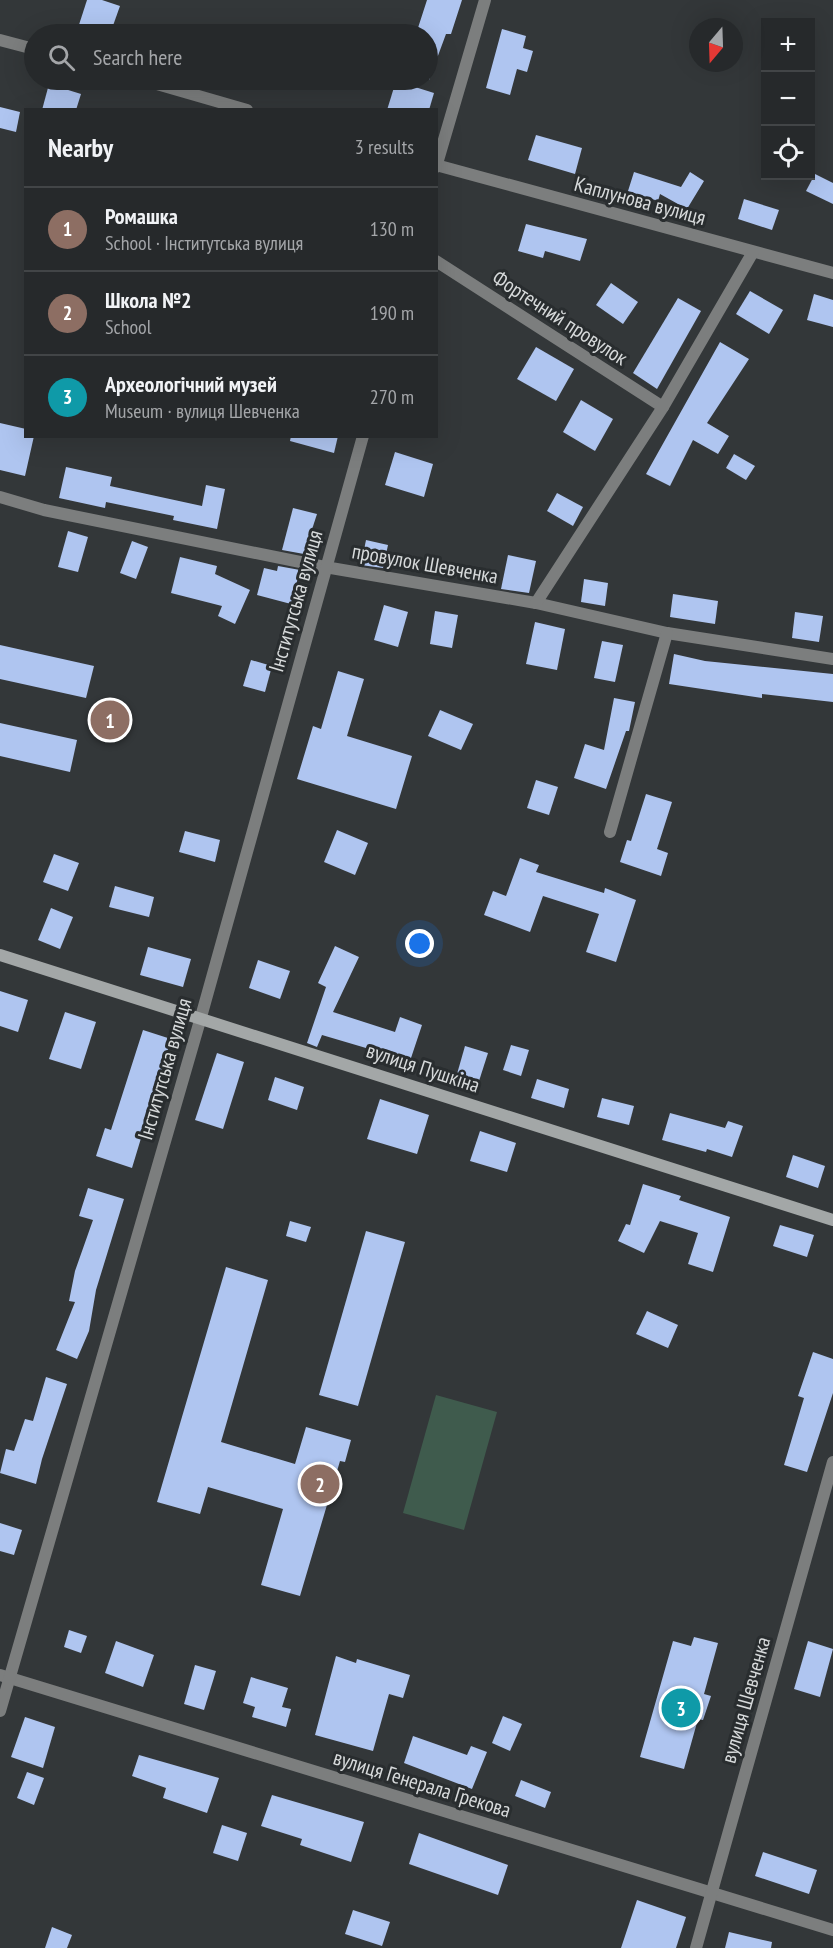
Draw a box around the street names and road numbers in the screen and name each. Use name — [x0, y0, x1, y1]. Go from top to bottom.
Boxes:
street label: Каплунова вулиця — [571, 170, 709, 231]
street label: Фортечний провулок — [488, 264, 633, 371]
street label: Інститутська вулиця — [262, 527, 329, 675]
street label: провулок Шевченка — [350, 537, 500, 590]
street label: Інститутська вулиця — [131, 995, 198, 1143]
street label: вулиця Пушкіна — [363, 1037, 483, 1098]
street label: вулиця Шевченка — [715, 1634, 776, 1766]
street label: вулиця Генерала Грекова — [330, 1744, 514, 1823]

